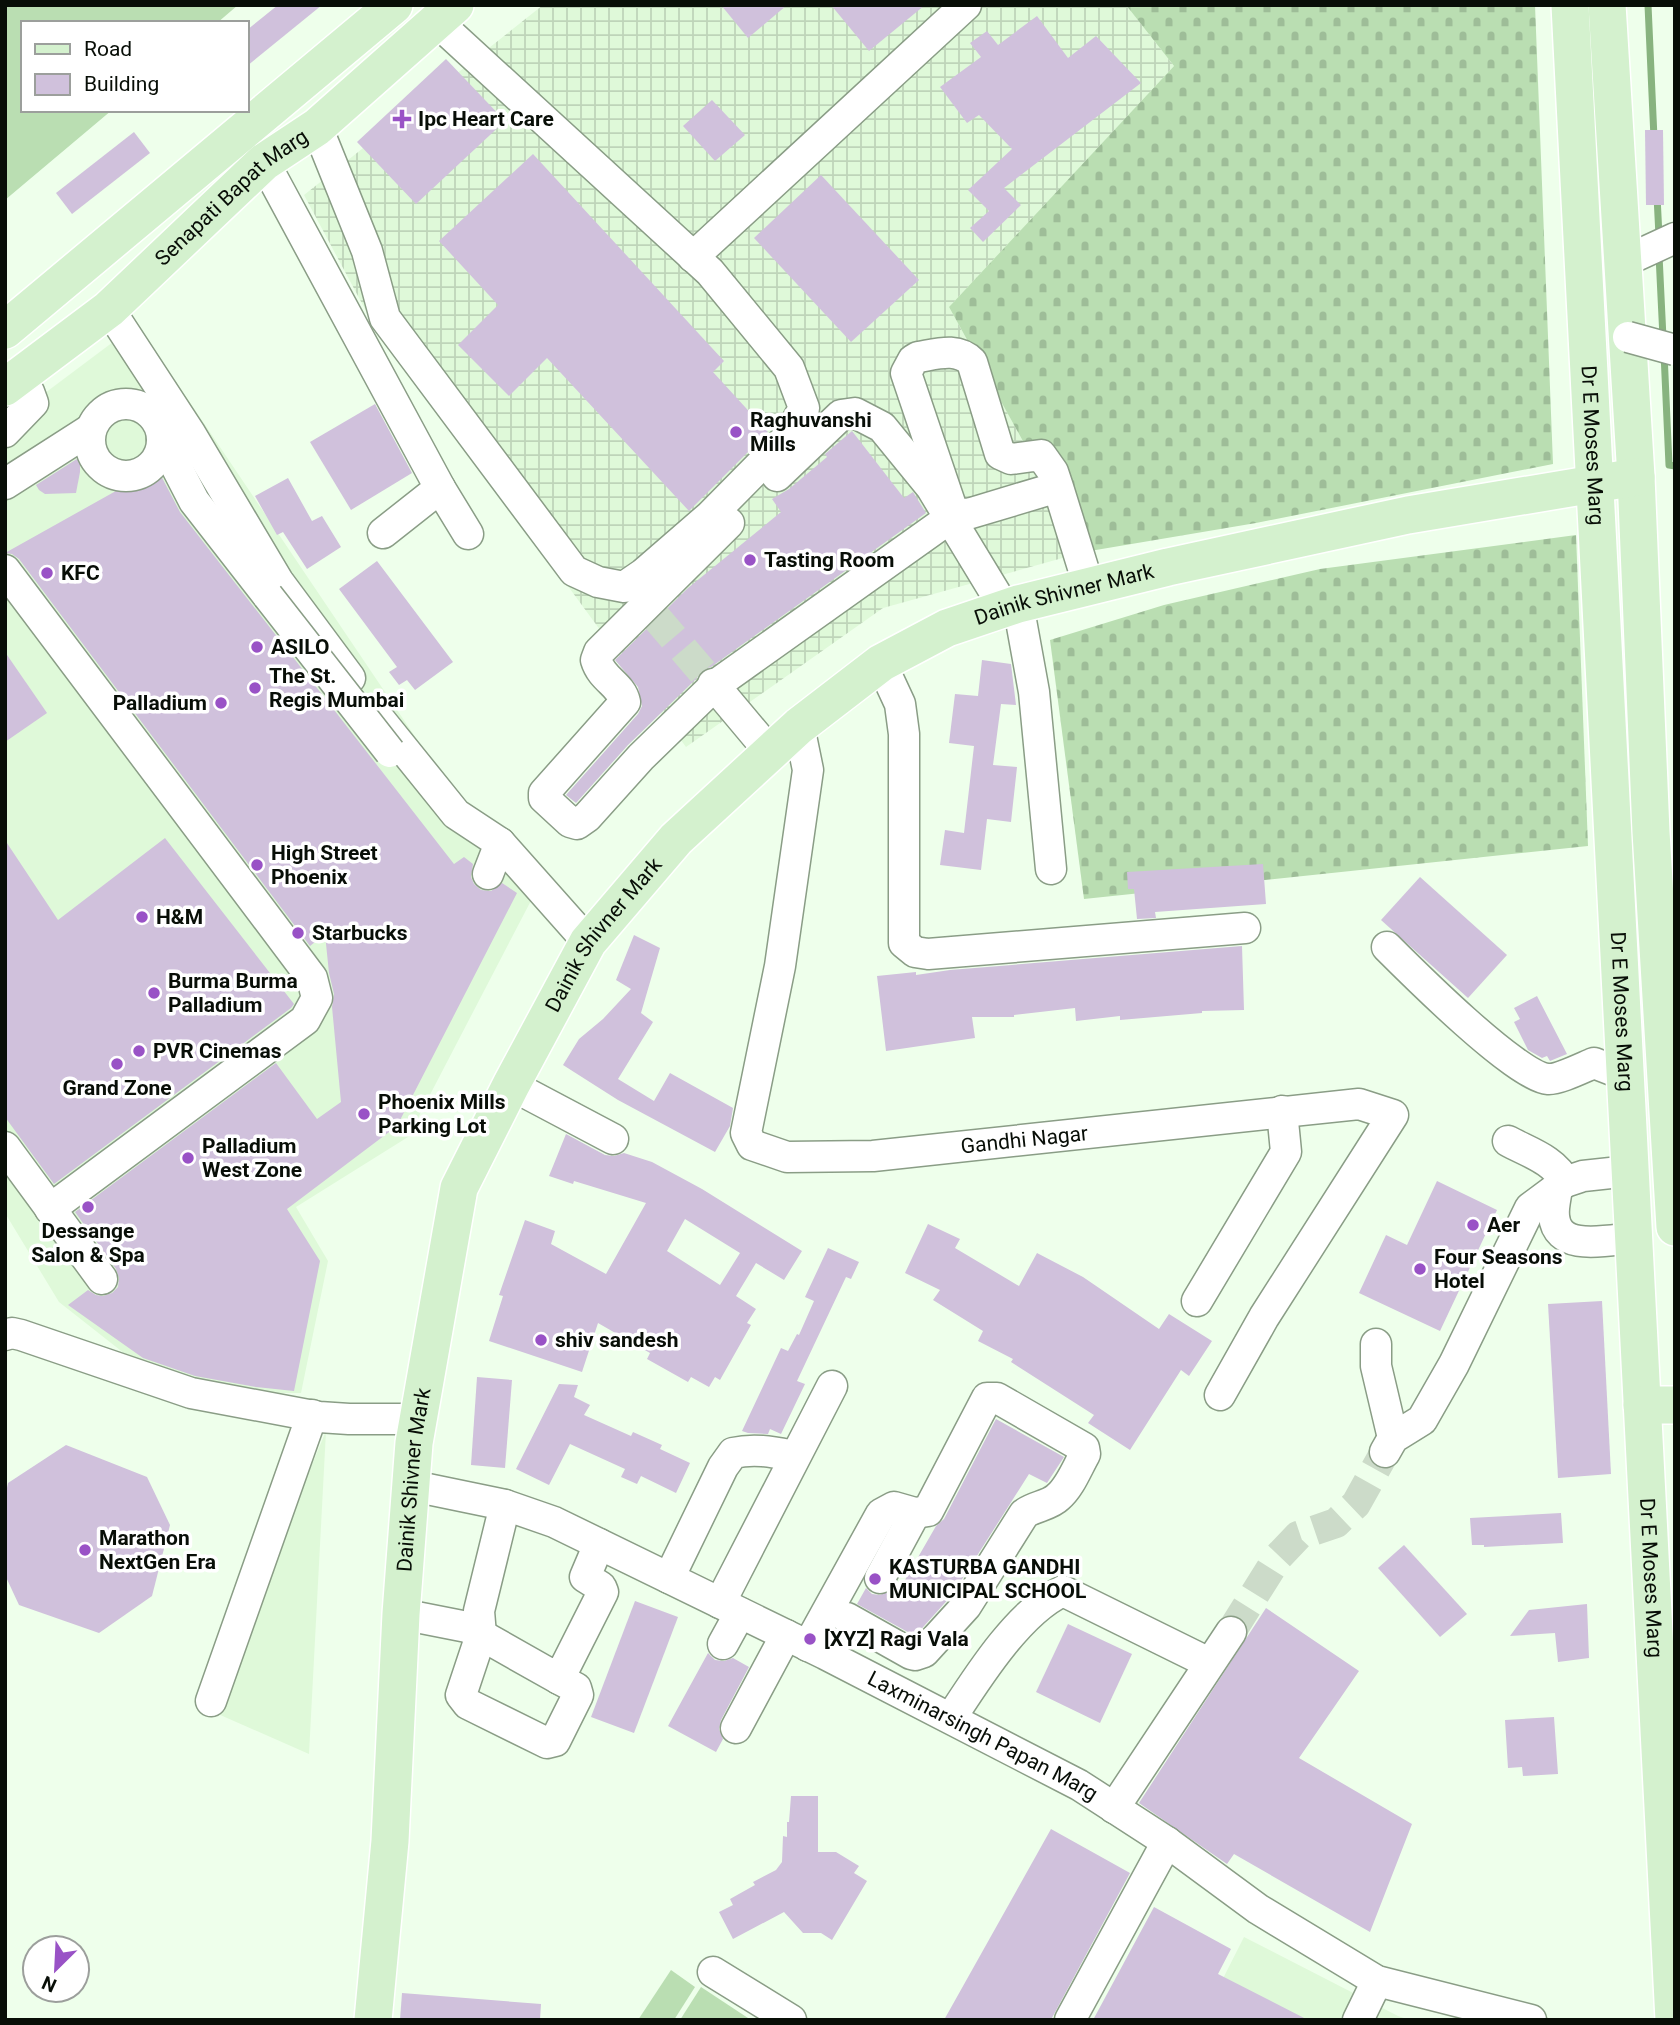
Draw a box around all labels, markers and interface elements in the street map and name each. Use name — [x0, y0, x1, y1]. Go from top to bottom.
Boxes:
legend — [21, 21, 248, 112]
text: Road — [84, 37, 132, 61]
text: Building — [84, 72, 159, 96]
place label: Ipc Heart Care — [418, 107, 554, 131]
marker: Ipc Heart Care — [392, 109, 412, 129]
street label: Senapati Bapat Marg — [150, 124, 312, 271]
street label: Dr E Moses Marg — [1577, 365, 1609, 526]
place label: Raghuvanshi Mills — [750, 408, 872, 456]
marker: Raghuvanshi Mills — [728, 424, 744, 440]
place label: Tasting Room — [764, 548, 895, 572]
marker: Tasting Room — [742, 552, 758, 568]
street label: Dainik Shivner Mark — [971, 559, 1157, 630]
place label: KFC — [61, 561, 100, 585]
marker: KFC — [39, 565, 55, 581]
place label: ASILO — [271, 635, 329, 659]
marker: ASILO — [249, 639, 265, 655]
place label: The St. Regis Mumbai — [269, 664, 404, 712]
marker: The St. Regis Mumbai — [247, 680, 263, 696]
place label: Palladium — [113, 691, 207, 715]
marker: Palladium — [213, 695, 229, 711]
place label: High Street Phoenix — [271, 841, 378, 889]
street label: Dainik Shivner Mark — [541, 852, 667, 1016]
marker: High Street Phoenix — [249, 857, 265, 873]
place label: H&M — [156, 905, 203, 929]
marker: H&M — [134, 909, 150, 925]
place label: Starbucks — [312, 921, 408, 945]
marker: Starbucks — [290, 925, 306, 941]
street label: Dr E Moses Marg — [1606, 931, 1638, 1092]
place label: Burma Burma Palladium — [168, 969, 298, 1017]
marker: Burma Burma Palladium — [146, 985, 162, 1001]
place label: PVR Cinemas — [153, 1039, 282, 1063]
marker: PVR Cinemas — [131, 1043, 147, 1059]
marker: Grand Zone — [109, 1056, 125, 1072]
place label: Grand Zone — [62, 1076, 172, 1100]
place label: Phoenix Mills Parking Lot — [378, 1090, 506, 1138]
marker: Phoenix Mills Parking Lot — [356, 1106, 372, 1122]
street label: Gandhi Nagar — [960, 1121, 1089, 1159]
place label: Palladium West Zone — [202, 1134, 302, 1182]
marker: Palladium West Zone — [180, 1150, 196, 1166]
marker: Dessange Salon & Spa — [80, 1199, 96, 1215]
place label: Aer — [1487, 1213, 1520, 1237]
marker: Aer — [1465, 1217, 1481, 1233]
place label: Dessange Salon & Spa — [31, 1219, 145, 1267]
place label: Four Seasons Hotel — [1434, 1245, 1563, 1293]
marker: Four Seasons Hotel — [1412, 1261, 1428, 1277]
place label: shiv sandesh — [555, 1328, 678, 1352]
marker: shiv sandesh — [533, 1332, 549, 1348]
street label: Dainik Shivner Mark — [392, 1386, 436, 1573]
street label: Dr E Moses Marg — [1635, 1497, 1667, 1658]
place label: Marathon NextGen Era — [99, 1526, 216, 1574]
marker: Marathon NextGen Era — [77, 1542, 93, 1558]
place label: KASTURBA GANDHI MUNICIPAL SCHOOL — [889, 1555, 1086, 1603]
marker: KASTURBA GANDHI MUNICIPAL SCHOOL — [867, 1571, 883, 1587]
place label: [XYZ] Ragi Vala — [824, 1627, 969, 1651]
marker: [XYZ] Ragi Vala — [802, 1631, 818, 1647]
street label: Laxminarsingh Papan Marg — [864, 1666, 1102, 1806]
north arrow — [21, 1934, 91, 2004]
text: N — [38, 1971, 60, 1997]

